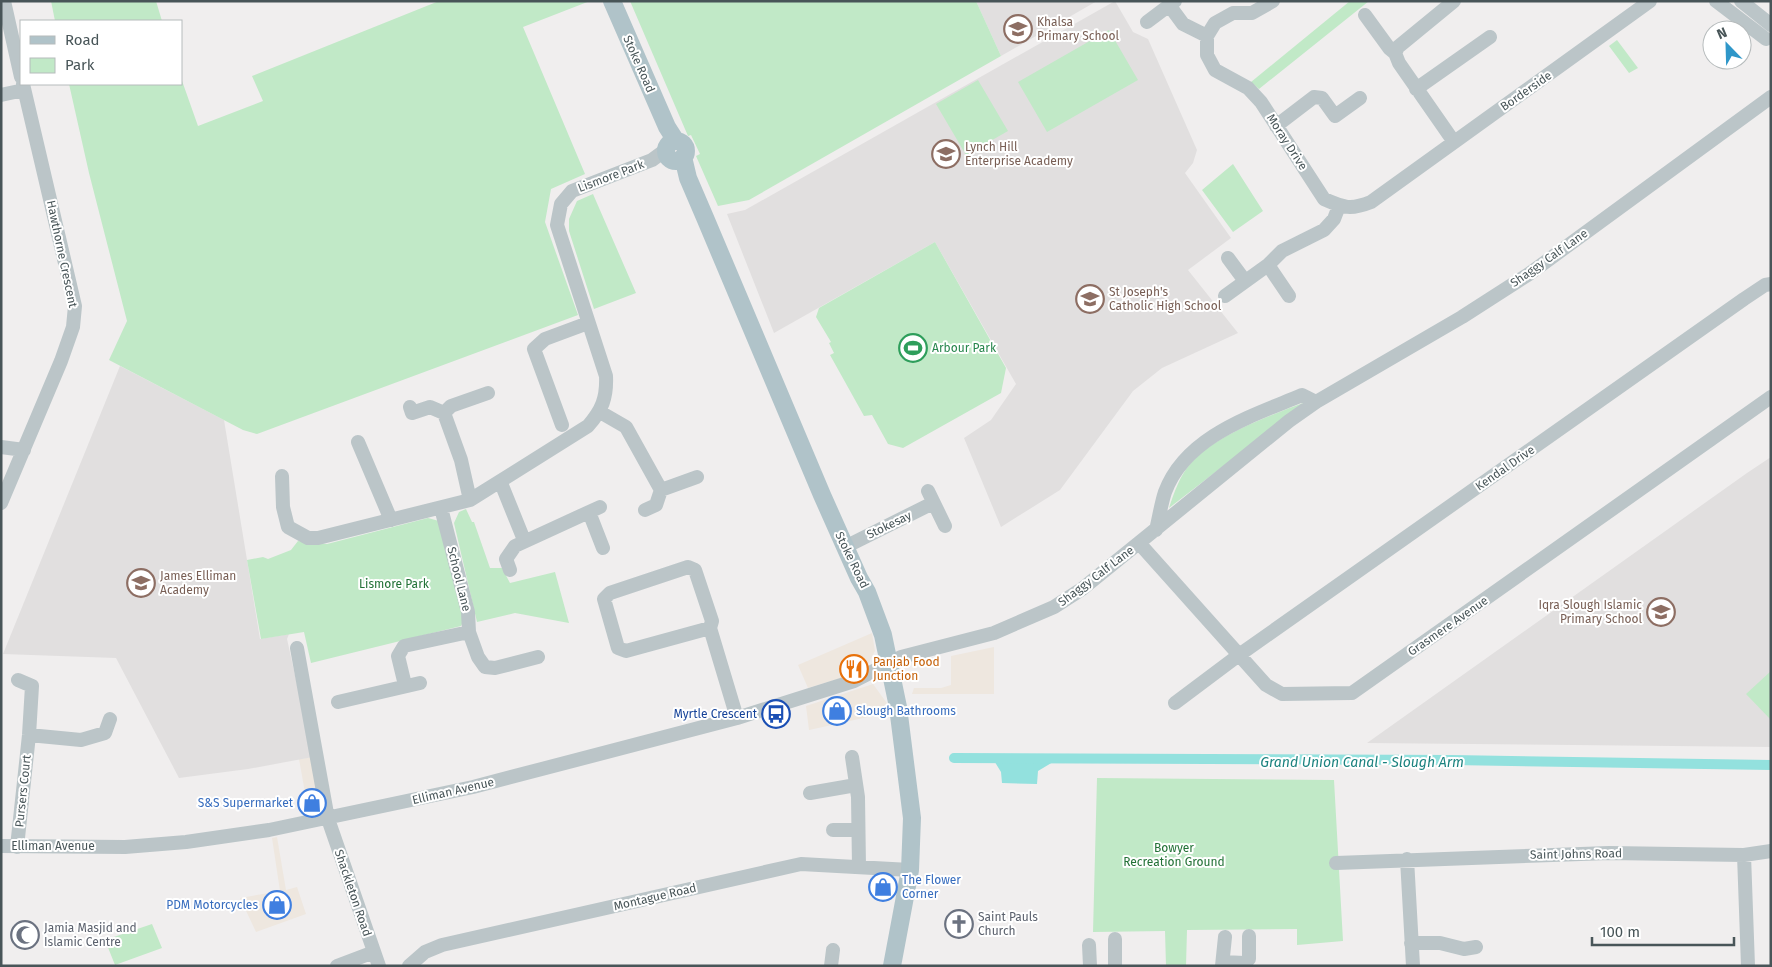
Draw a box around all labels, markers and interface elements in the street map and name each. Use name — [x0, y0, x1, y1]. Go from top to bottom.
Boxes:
school or university icon: Khalsa Primary School — [1003, 14, 1033, 44]
place label: Khalsa Primary School — [1037, 15, 1120, 43]
legend — [20, 20, 182, 85]
north arrow — [1702, 20, 1752, 70]
text: N — [1715, 24, 1730, 43]
text: Road — [65, 31, 100, 49]
street label: Stoke Road — [620, 33, 658, 95]
text: Park — [65, 56, 95, 74]
street label: Borderside — [1498, 68, 1554, 114]
street label: Moray Drive — [1264, 111, 1310, 173]
school or university icon: Lynch Hill Enterprise Academy — [931, 139, 961, 169]
place label: Lynch Hill Enterprise Academy — [965, 140, 1073, 168]
street label: Lismore Park — [576, 157, 647, 195]
street label: Hawthorne Crescent — [44, 199, 80, 310]
street label: Shaggy Calf Lane — [1508, 226, 1590, 290]
school or university icon: St Joseph's Catholic High School — [1075, 284, 1105, 314]
place label: St Joseph's Catholic High School — [1109, 285, 1222, 313]
sports icon: Arbour Park — [898, 333, 928, 363]
place label: Arbour Park — [932, 341, 997, 355]
street label: Kendal Drive — [1473, 443, 1537, 493]
street label: Stokesay — [864, 508, 914, 542]
street label: Stoke Road — [832, 529, 872, 591]
street label: Shaggy Calf Lane — [1055, 543, 1137, 609]
street label: School Lane — [444, 545, 474, 613]
school or university icon: James Elliman Academy — [126, 568, 156, 598]
place label: James Elliman Academy — [160, 569, 236, 597]
park label: Lismore Park — [359, 577, 430, 591]
street label: Grasmere Avenue — [1405, 593, 1491, 659]
school or university icon: Iqra Slough Islamic Primary School — [1646, 597, 1676, 627]
place label: Iqra Slough Islamic Primary School — [1538, 598, 1642, 626]
restaurant icon: Panjab Food Junction — [839, 654, 869, 684]
place label: Panjab Food Junction — [873, 655, 940, 683]
shop icon: Slough Bathrooms — [822, 696, 852, 726]
bus stop icon: Myrtle Crescent — [761, 699, 791, 729]
place label: Slough Bathrooms — [856, 704, 956, 718]
place label: Myrtle Crescent — [673, 707, 758, 721]
street label: Pursers Court — [12, 753, 34, 828]
water label: Grand Union Canal - Slough Arm — [1260, 754, 1464, 771]
street label: Elliman Avenue — [411, 775, 495, 807]
shop icon: S&S Supermarket — [297, 788, 327, 818]
place label: S&S Supermarket — [198, 796, 294, 810]
street label: Elliman Avenue — [11, 839, 95, 853]
park label: Bowyer Recreation Ground — [1123, 841, 1225, 869]
street label: Saint Johns Road — [1530, 846, 1622, 862]
street label: Shackleton Road — [332, 848, 374, 938]
shop icon: The Flower Corner — [868, 872, 898, 902]
place label: The Flower Corner — [902, 873, 961, 901]
street label: Montague Road — [612, 881, 698, 913]
shop icon: PDM Motorcycles — [262, 890, 292, 920]
place label: PDM Motorcycles — [166, 898, 258, 912]
church icon: Saint Pauls Church — [944, 909, 974, 939]
place label: Saint Pauls Church — [978, 910, 1038, 938]
scale bar — [1592, 914, 1734, 946]
mosque icon: Jamia Masjid and Islamic Centre — [10, 920, 40, 950]
place label: Jamia Masjid and Islamic Centre — [44, 921, 137, 949]
text: 100 m — [1600, 923, 1640, 941]

